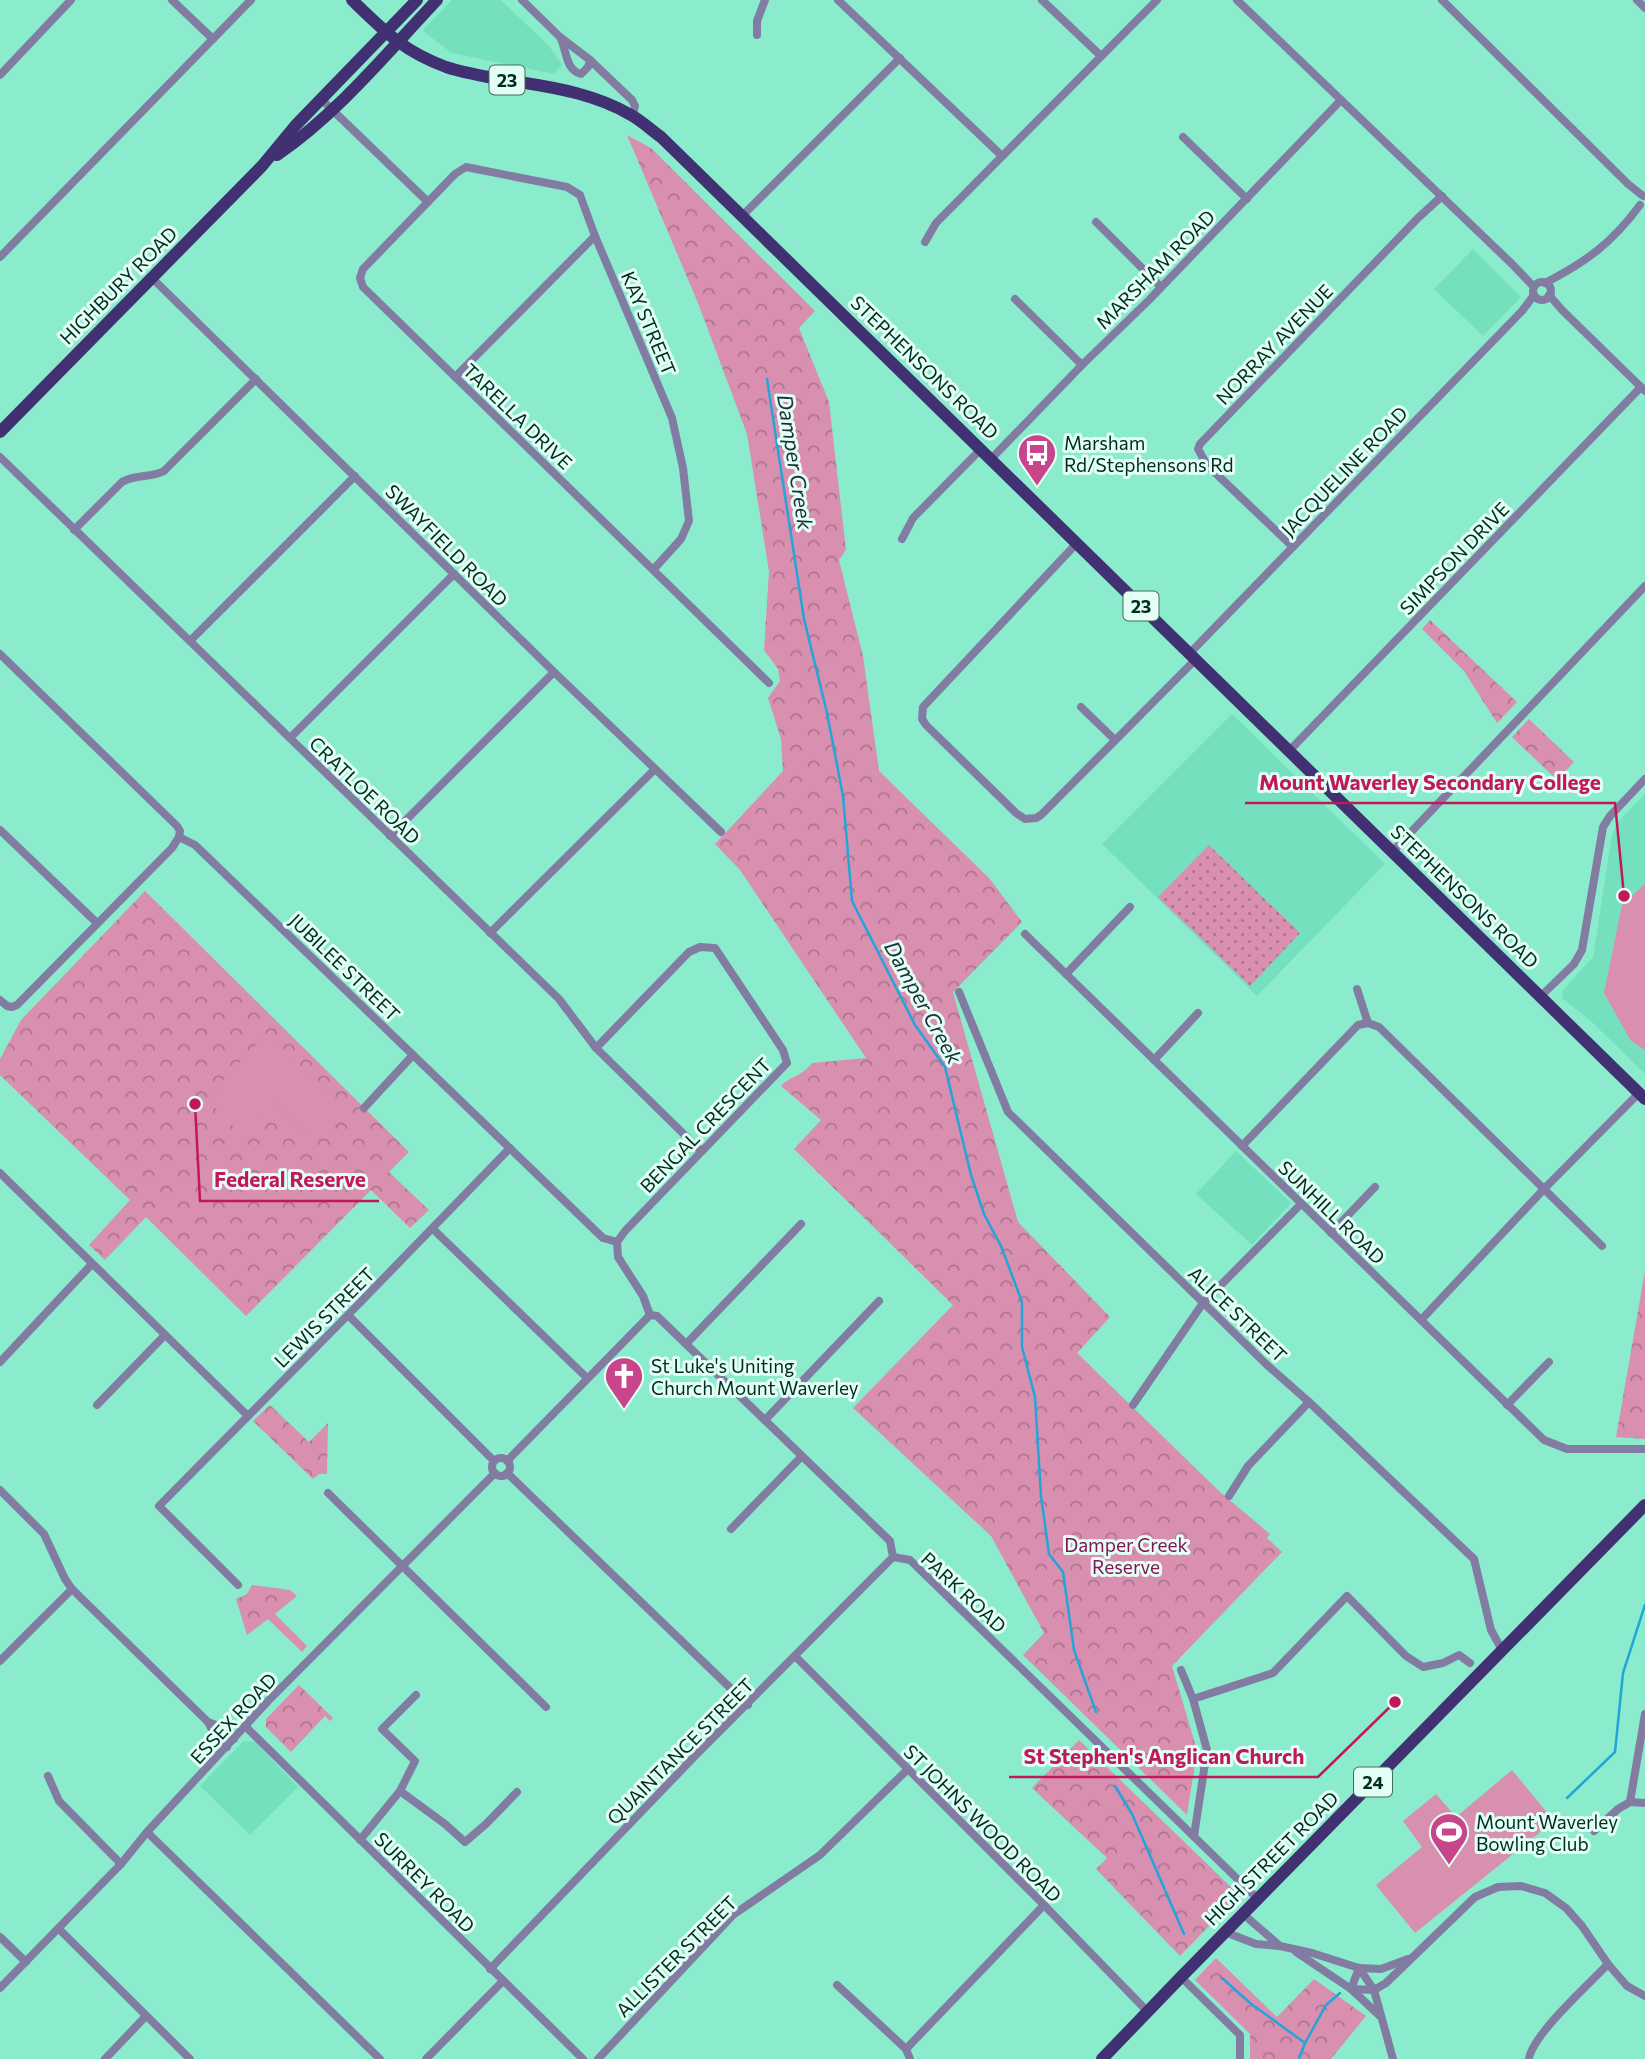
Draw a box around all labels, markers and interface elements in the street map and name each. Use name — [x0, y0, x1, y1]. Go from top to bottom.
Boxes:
road number: 23 — [490, 66, 524, 94]
street label: MARSHAM ROAD — [1091, 205, 1219, 333]
street label: HIGHBURY ROAD — [54, 221, 182, 349]
street label: KAY STREET — [617, 268, 681, 378]
street label: NORRAY AVENUE — [1211, 279, 1337, 409]
street label: STEPHENSONS ROAD — [846, 291, 1004, 443]
street label: TARELLA DRIVE — [459, 358, 577, 474]
water label: Damper Creek — [773, 393, 819, 532]
street label: JACQUELINE ROAD — [1276, 401, 1412, 541]
place label: Marsham Rd/Stephensons Rd — [1064, 431, 1233, 476]
bus stop icon: Marsham Rd/Stephensons Rd — [1016, 432, 1058, 487]
street label: SWAYFIELD ROAD — [381, 479, 513, 611]
street label: SIMPSON DRIVE — [1394, 497, 1514, 619]
road number: 23 — [1124, 592, 1158, 620]
street label: CRATLOE ROAD — [305, 731, 425, 849]
callout: Mount Waverley Secondary College — [1245, 761, 1615, 803]
text: Mount Waverley Secondary College — [1259, 769, 1601, 794]
street label: STEPHENSONS ROAD — [1386, 820, 1544, 972]
street label: JUBILEE STREET — [285, 909, 405, 1025]
water label: Damper Creek — [880, 936, 968, 1068]
street label: BENGAL CRESCENT — [635, 1053, 775, 1197]
street label: SUNHILL ROAD — [1274, 1156, 1390, 1268]
callout: Federal Reserve — [200, 1159, 379, 1201]
text: Federal Reserve — [214, 1166, 366, 1191]
street label: ALICE STREET — [1184, 1261, 1292, 1367]
street label: LEWIS STREET — [269, 1262, 379, 1372]
place label: St Luke's Uniting Church Mount Waverley — [651, 1354, 859, 1399]
church icon: St Luke's Uniting Church Mount Waverley — [603, 1355, 645, 1410]
park label: Damper Creek Reserve — [1064, 1533, 1188, 1578]
street label: PARK ROAD — [917, 1547, 1011, 1637]
street label: ESSEX ROAD — [185, 1668, 281, 1768]
street label: QUAINTANCE STREET — [602, 1673, 758, 1829]
callout: St Stephen's Anglican Church — [1009, 1735, 1318, 1777]
street label: ST JOHNS WOOD ROAD — [899, 1739, 1067, 1907]
text: St Stephen's Anglican Church — [1024, 1743, 1304, 1768]
road number: 24 — [1354, 1768, 1392, 1797]
street label: HIGH STREET ROAD — [1199, 1786, 1343, 1930]
place label: Mount Waverley Bowling Club — [1476, 1810, 1618, 1855]
sports icon: Mount Waverley Bowling Club — [1428, 1811, 1470, 1866]
street label: SURREY ROAD — [370, 1827, 480, 1937]
street label: ALLISTER STREET — [611, 1891, 741, 2021]

